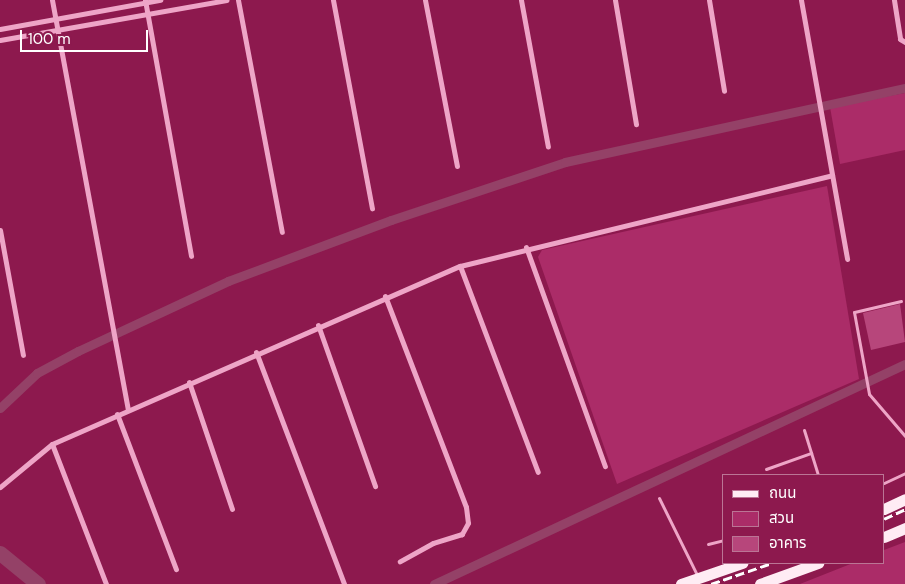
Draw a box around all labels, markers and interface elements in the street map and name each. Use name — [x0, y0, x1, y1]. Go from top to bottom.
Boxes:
scale bar — [22, 20, 150, 52]
text: 100 m — [28, 29, 71, 49]
legend — [722, 474, 885, 564]
text: ถนน — [769, 483, 796, 503]
text: สวน — [769, 508, 794, 528]
text: อาคาร — [769, 533, 806, 553]

